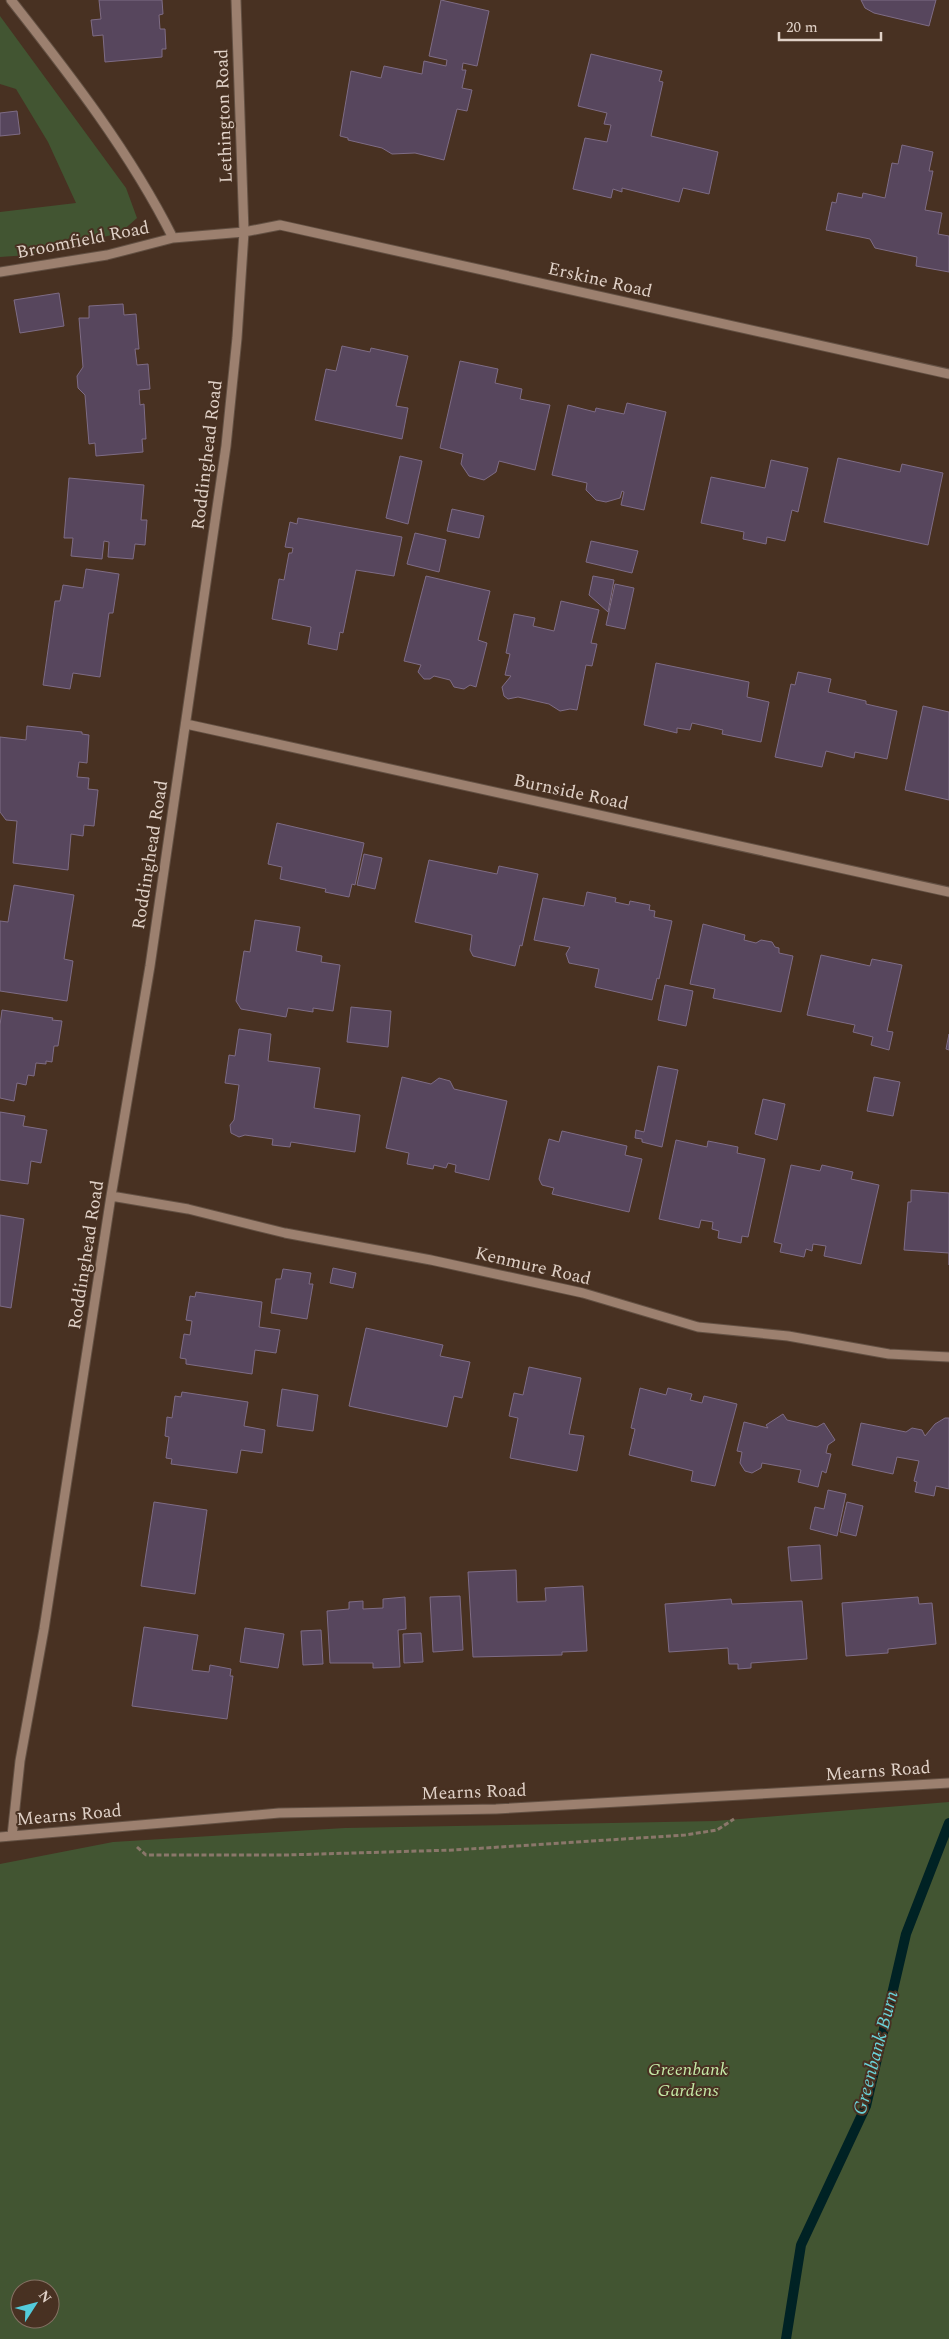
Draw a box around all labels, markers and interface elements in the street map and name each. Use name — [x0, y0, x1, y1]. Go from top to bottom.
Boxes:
scale bar — [779, 10, 882, 42]
text: 20 m — [786, 16, 818, 39]
street label: Lethington Road — [208, 48, 240, 184]
street label: Broomfield Road — [14, 214, 152, 266]
street label: Erskine Road — [545, 255, 655, 305]
street label: Roddinghead Road — [184, 379, 230, 531]
street label: Burnside Road — [511, 767, 631, 817]
street label: Roddinghead Road — [125, 778, 175, 932]
street label: Roddinghead Road — [61, 1178, 111, 1332]
street label: Kenmure Road — [472, 1240, 594, 1292]
street label: Mearns Road — [825, 1754, 931, 1788]
street label: Mearns Road — [421, 1777, 527, 1807]
street label: Mearns Road — [15, 1797, 123, 1833]
water label: Greenbank Burn — [845, 1988, 907, 2118]
park label: Greenbank Gardens — [648, 2056, 729, 2104]
north arrow — [10, 2279, 60, 2329]
text: N — [33, 2286, 57, 2307]

